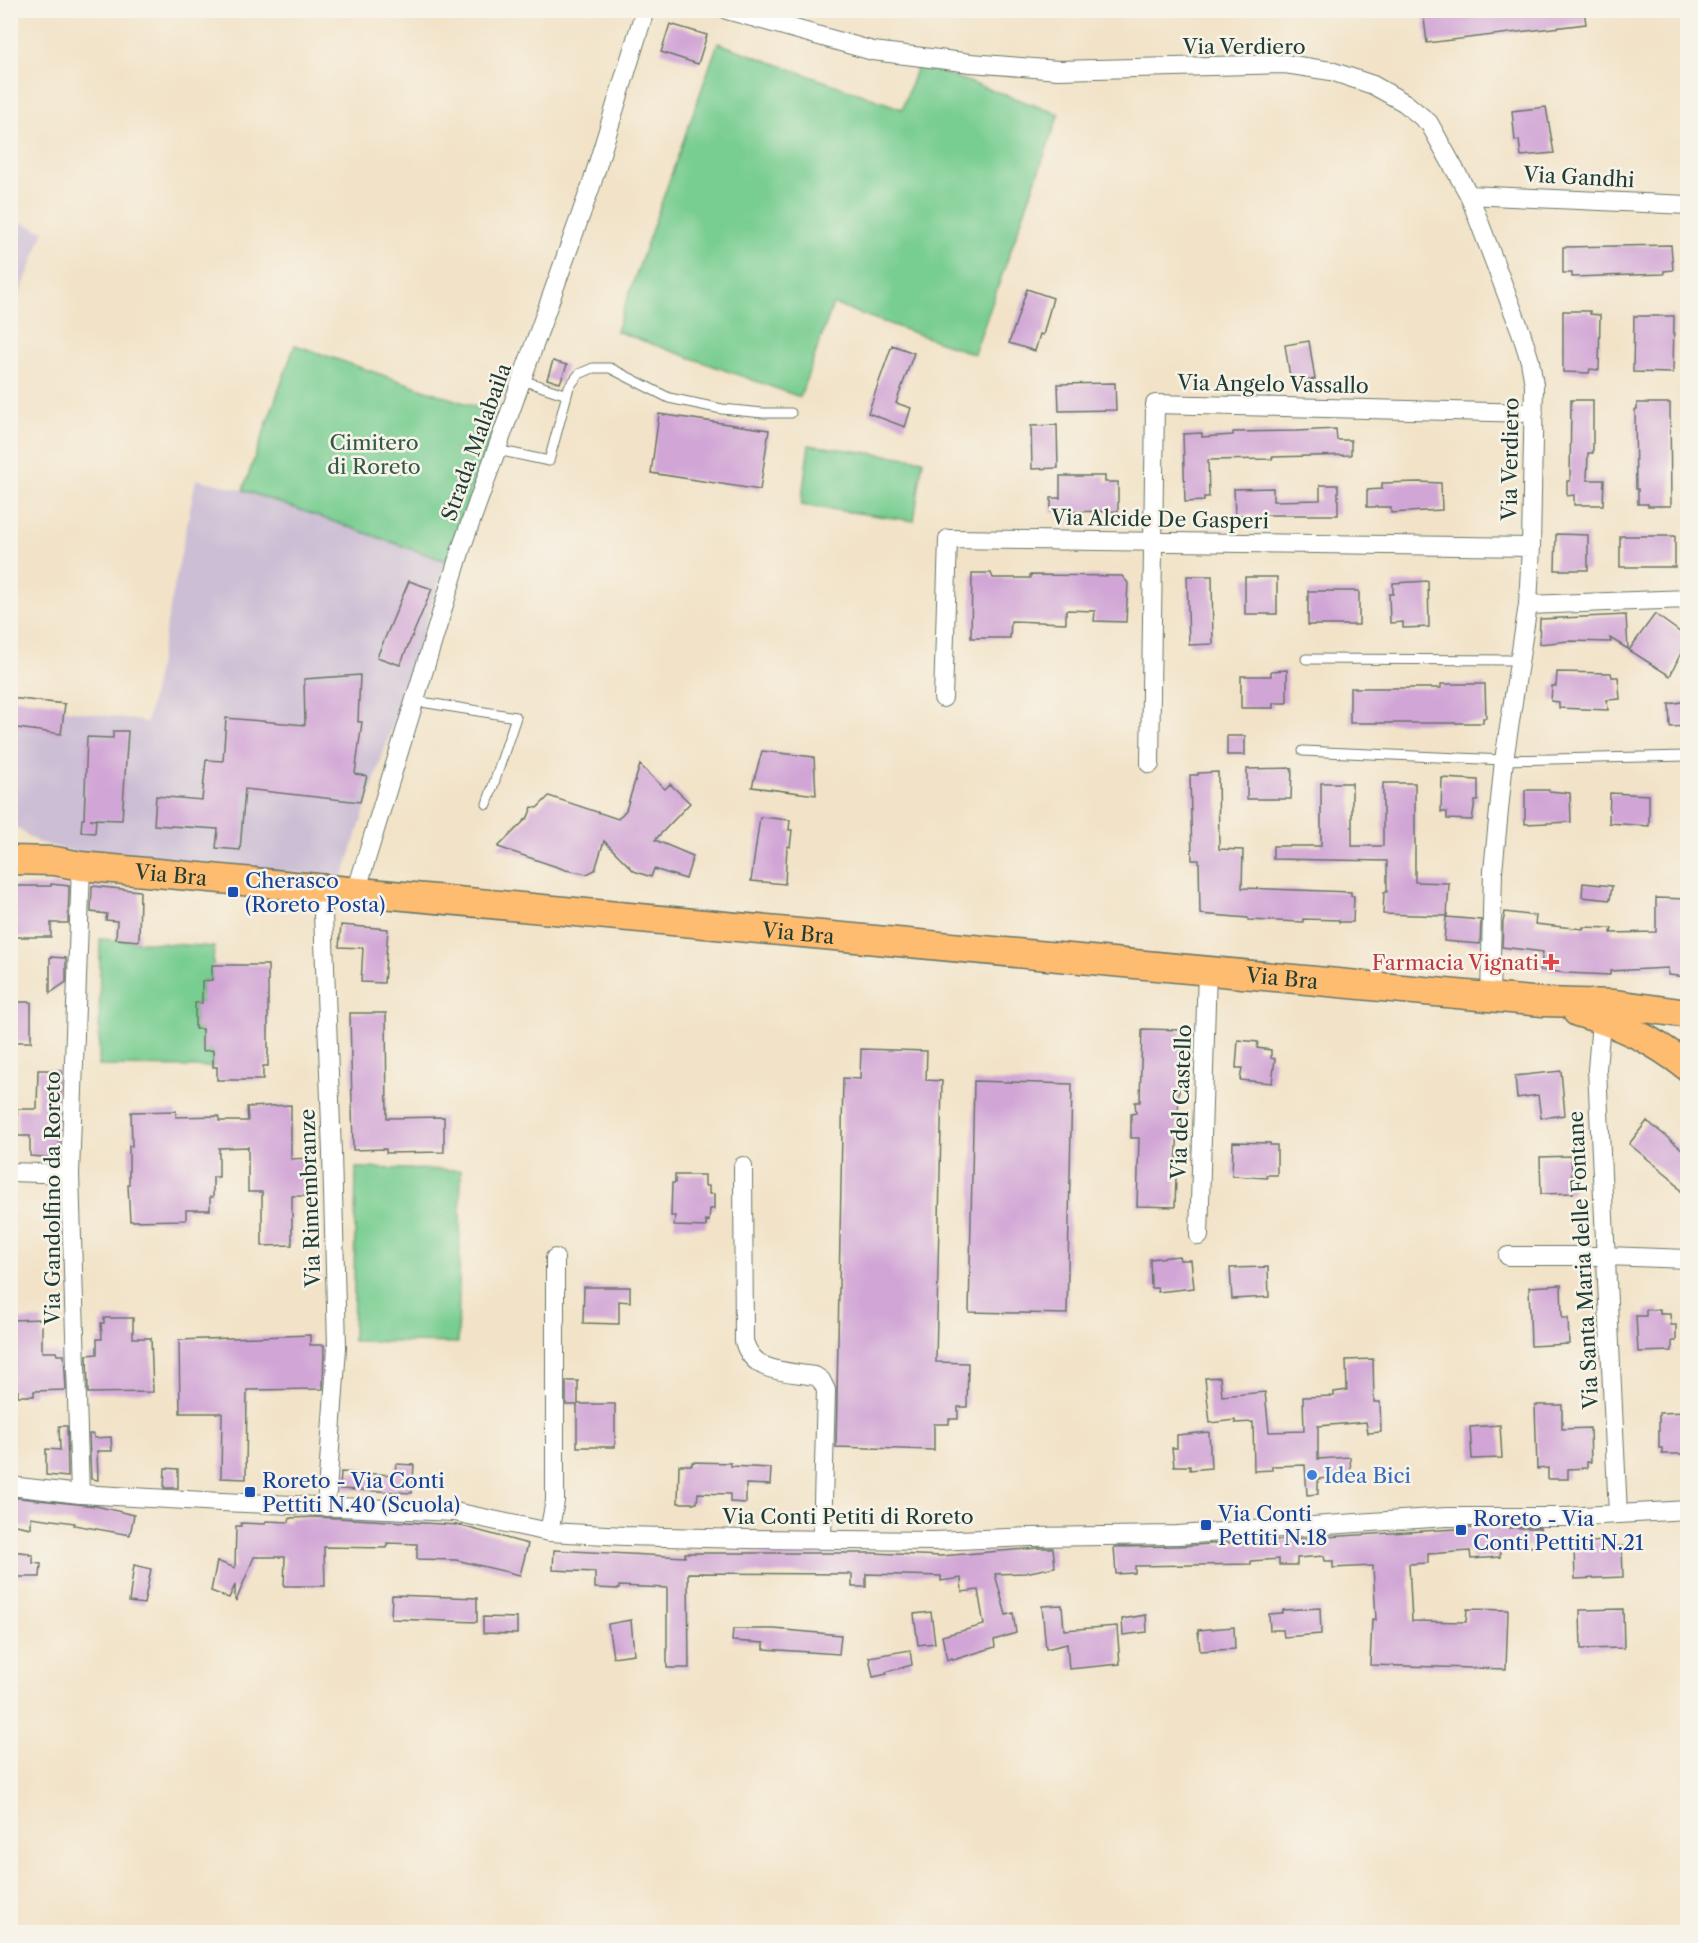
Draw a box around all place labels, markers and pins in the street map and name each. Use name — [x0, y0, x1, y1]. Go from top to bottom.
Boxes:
place label: Cherasco (Roreto Posta) — [245, 868, 385, 917]
marker: Cherasco (Roreto Posta) — [226, 885, 240, 899]
place label: Farmacia Vignati — [1372, 950, 1539, 975]
marker: Farmacia Vignati — [1544, 955, 1558, 969]
place label: Idea Bici — [1324, 1463, 1411, 1488]
place label: Roreto - Via Conti Pettiti N.40 (Scuola) — [262, 1468, 460, 1517]
marker: Idea Bici — [1305, 1468, 1319, 1482]
marker: Roreto - Via Conti Pettiti N.40 (Scuola) — [243, 1485, 257, 1499]
place label: Via Conti Pettiti N.18 — [1217, 1501, 1328, 1550]
place label: Roreto - Via Conti Pettiti N.21 — [1473, 1506, 1644, 1555]
marker: Via Conti Pettiti N.18 — [1199, 1518, 1213, 1532]
marker: Roreto - Via Conti Pettiti N.21 — [1454, 1523, 1468, 1537]

